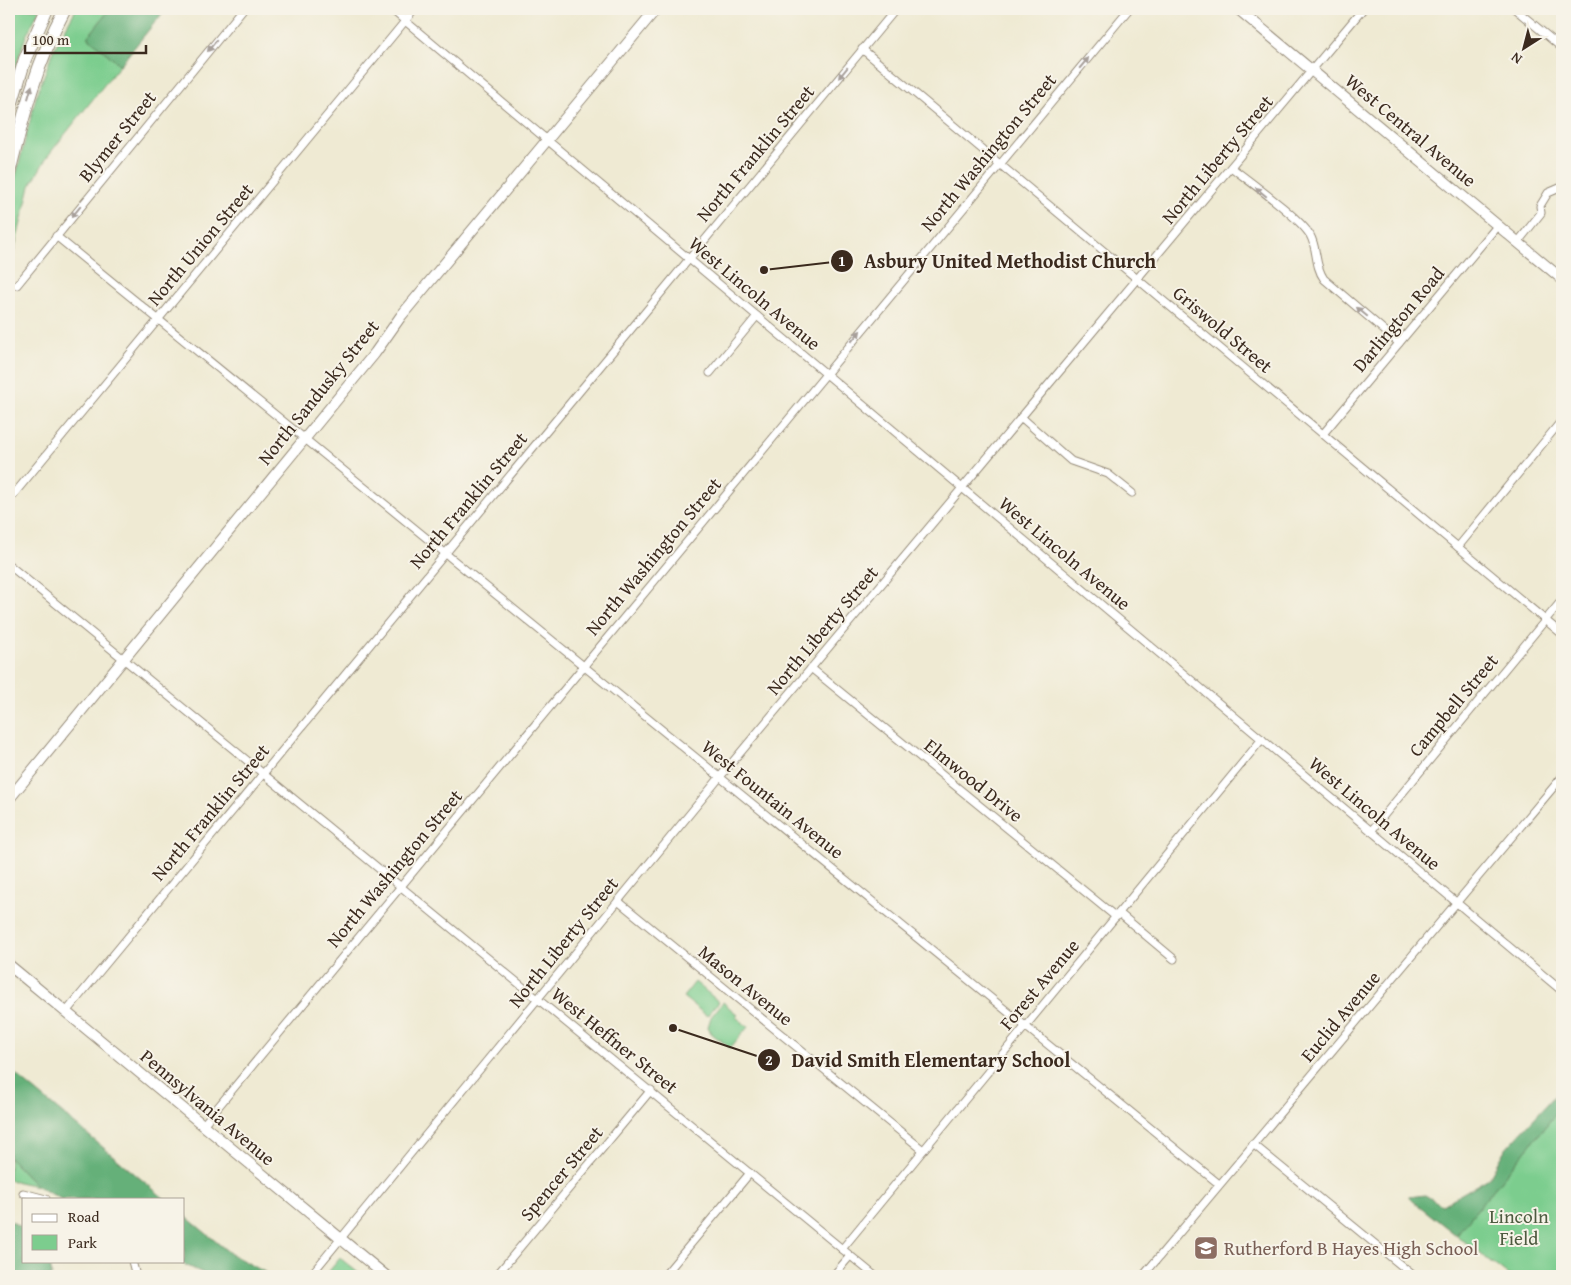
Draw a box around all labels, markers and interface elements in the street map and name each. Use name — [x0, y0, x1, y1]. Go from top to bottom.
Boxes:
scale bar — [25, 22, 146, 54]
north arrow — [1498, 22, 1548, 72]
text: 100 m — [32, 29, 70, 50]
one-way arrow — [207, 40, 218, 53]
text: N — [1506, 47, 1526, 69]
one-way arrow — [1078, 57, 1089, 70]
one-way arrow — [837, 66, 848, 79]
street label: North Washington Street — [913, 67, 1063, 237]
street label: West Central Avenue — [1339, 67, 1483, 193]
street label: North Franklin Street — [689, 78, 821, 228]
one-way arrow — [27, 84, 35, 99]
street label: Blymer Street — [71, 84, 163, 188]
street label: North Liberty Street — [1154, 88, 1280, 230]
street label: North Union Street — [140, 176, 260, 311]
one-way arrow — [1255, 186, 1268, 197]
one-way arrow — [70, 206, 81, 219]
street label: West Lincoln Avenue — [683, 229, 827, 357]
callout: Asbury United Methodist Church — [829, 243, 1166, 278]
text: Asbury United Methodist Church — [864, 246, 1156, 275]
text: 1 — [838, 250, 846, 271]
street label: Darlington Road — [1345, 259, 1451, 378]
street label: Griswold Street — [1167, 279, 1279, 379]
one-way arrow — [1355, 306, 1368, 317]
street label: North Sandusky Street — [251, 313, 386, 471]
one-way arrow — [851, 329, 862, 342]
street label: North Franklin Street — [402, 425, 534, 575]
street label: North Washington Street — [578, 471, 728, 641]
street label: West Lincoln Avenue — [993, 489, 1137, 617]
street label: North Liberty Street — [759, 559, 885, 701]
street label: Campbell Street — [1402, 647, 1505, 763]
street label: Elmwood Drive — [919, 731, 1030, 829]
street label: West Fountain Avenue — [696, 733, 850, 865]
street label: North Franklin Street — [144, 737, 276, 887]
street label: West Lincoln Avenue — [1303, 749, 1447, 877]
street label: North Washington Street — [319, 783, 469, 953]
street label: North Liberty Street — [501, 870, 625, 1013]
street label: Forest Avenue — [992, 932, 1086, 1036]
street label: Mason Avenue — [692, 938, 800, 1032]
street label: Euclid Avenue — [1293, 964, 1387, 1068]
street label: West Heffner Street — [546, 980, 685, 1100]
street label: Pennsylvania Avenue — [134, 1042, 282, 1172]
callout: David Smith Elementary School — [757, 1042, 1081, 1077]
text: David Smith Elementary School — [792, 1045, 1070, 1074]
text: 2 — [765, 1049, 773, 1070]
street label: Spencer Street — [513, 1119, 609, 1227]
legend — [22, 1198, 185, 1262]
park label: Lincoln Field — [1489, 1202, 1549, 1252]
text: Road — [68, 1206, 99, 1227]
text: Park — [68, 1232, 97, 1253]
place label: Rutherford B Hayes High School — [1224, 1234, 1478, 1262]
school or university icon: Rutherford B Hayes High School — [1193, 1235, 1219, 1261]

